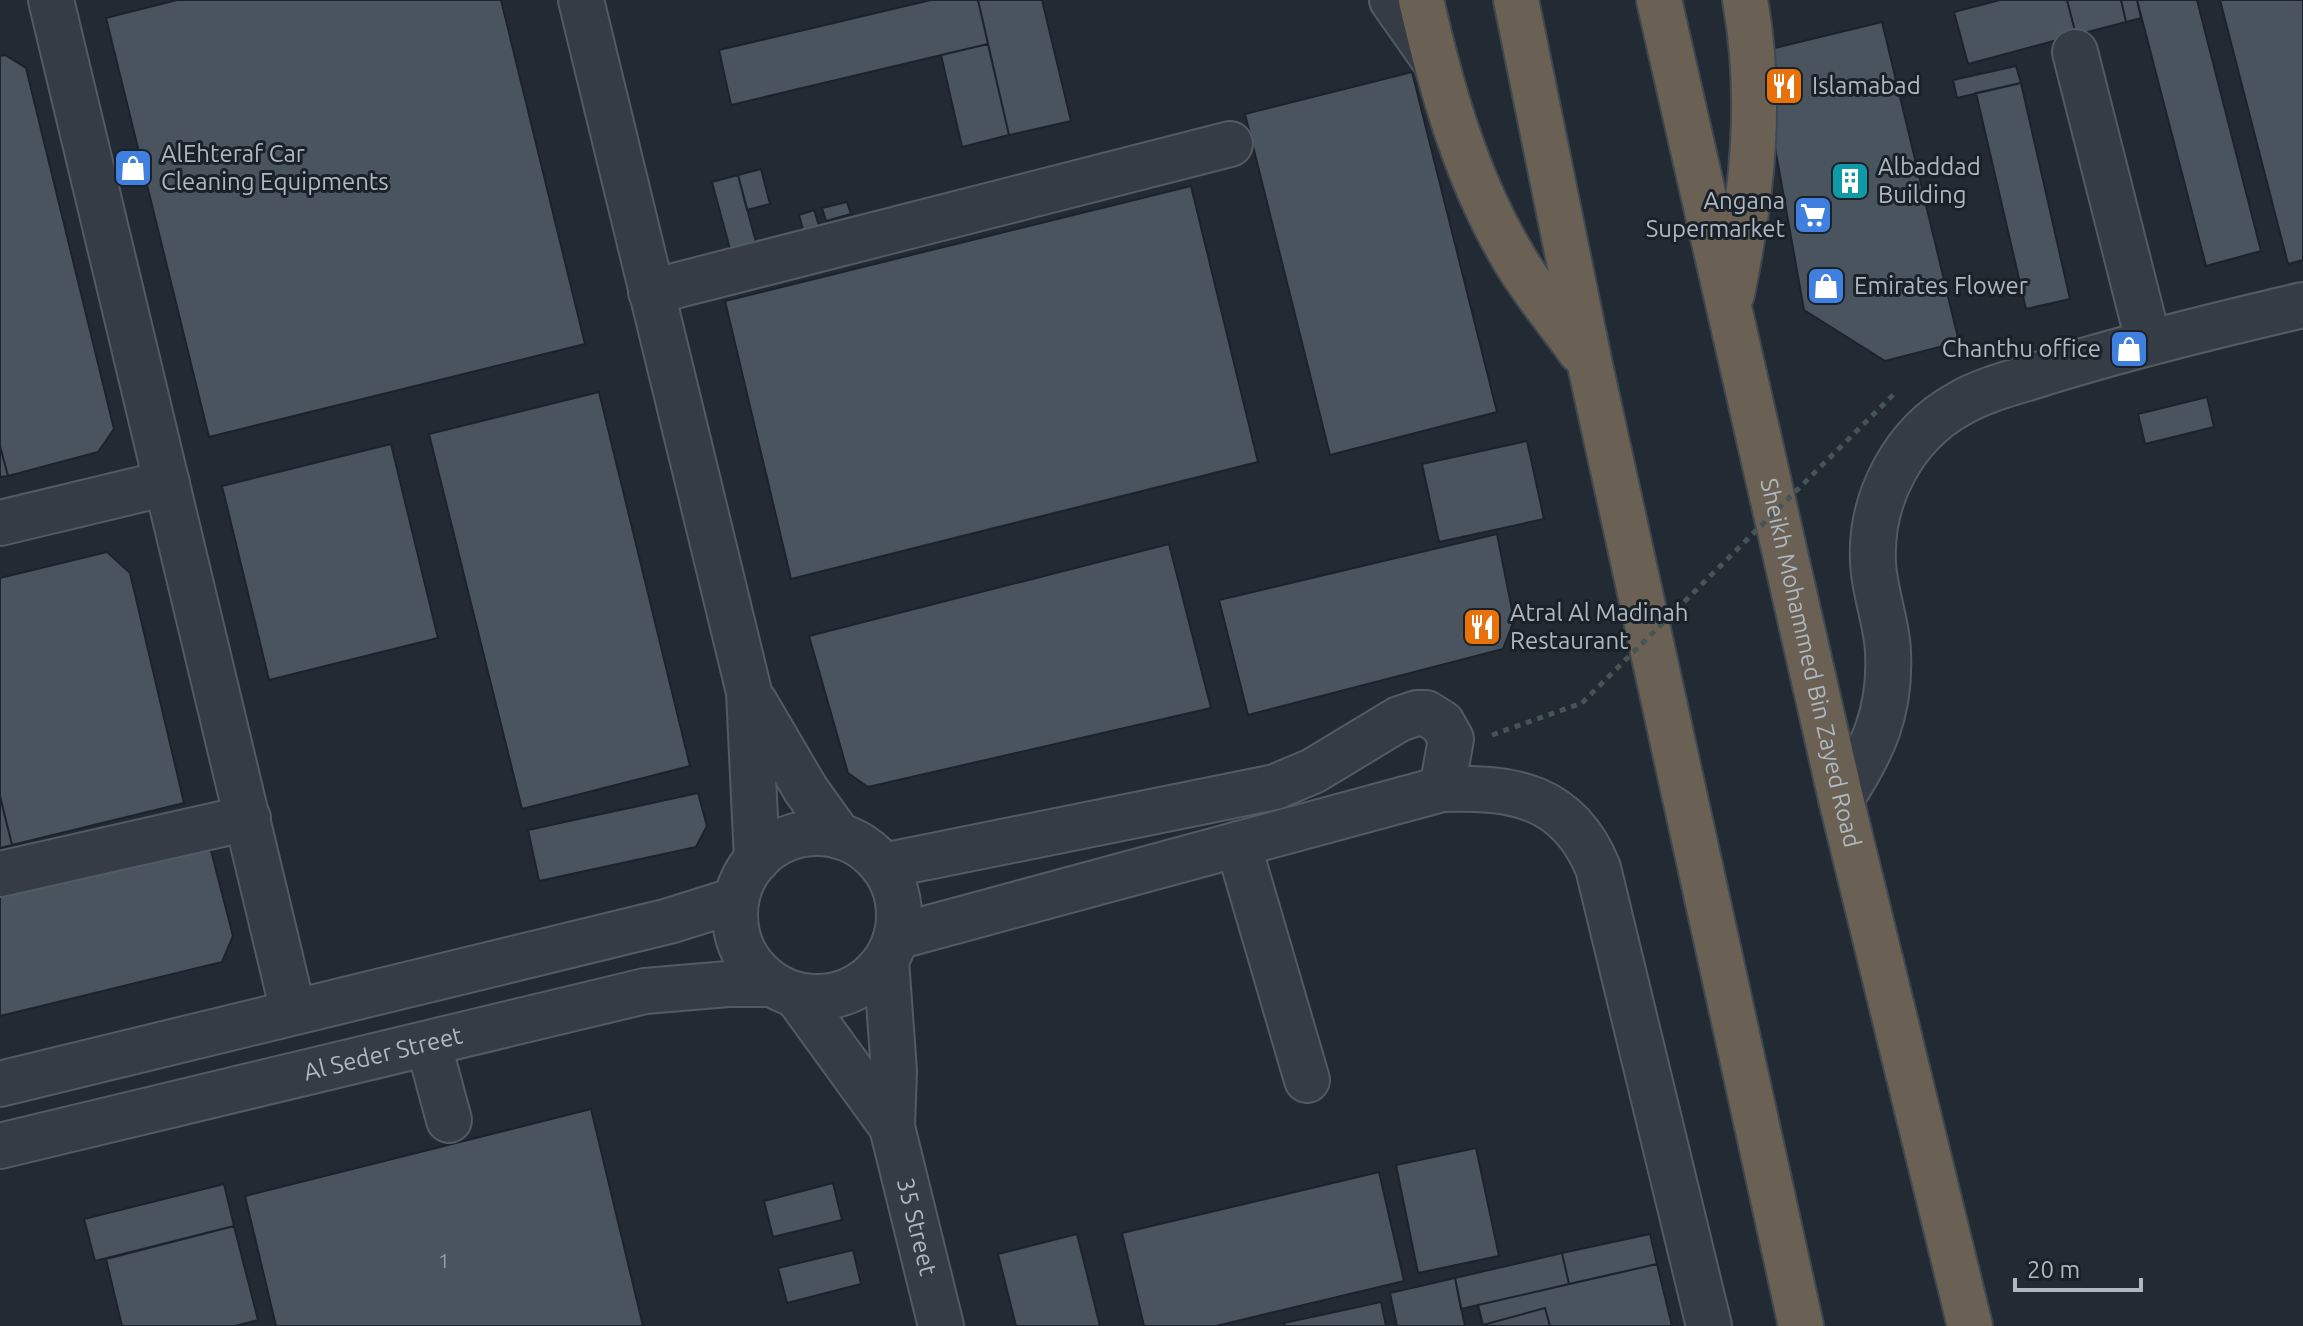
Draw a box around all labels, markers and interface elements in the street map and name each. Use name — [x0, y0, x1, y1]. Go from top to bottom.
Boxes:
restaurant icon: Islamabad — [1763, 65, 1805, 107]
place label: Islamabad — [1812, 72, 1921, 99]
place label: AlEhteraf Car Cleaning Equipments — [161, 140, 389, 195]
shop icon: AlEhteraf Car Cleaning Equipments — [112, 147, 154, 189]
place label: Albaddad Building — [1878, 153, 1981, 208]
building icon: Albaddad Building — [1829, 160, 1871, 202]
place label: Angana Supermarket — [1646, 187, 1786, 242]
supermarket icon: Angana Supermarket — [1792, 194, 1834, 236]
shop icon: Emirates Flower — [1805, 265, 1847, 307]
place label: Emirates Flower — [1854, 272, 2028, 299]
shop icon: Chanthu office — [2108, 328, 2150, 370]
place label: Chanthu office — [1942, 335, 2101, 362]
street label: Sheikh Mohammed Bin Zayed Road — [1755, 476, 1866, 850]
place label: Atral Al Madinah Restaurant — [1510, 599, 1688, 654]
restaurant icon: Atral Al Madinah Restaurant — [1461, 606, 1503, 648]
street label: Al Seder Street — [301, 1021, 466, 1086]
street label: 35 Street — [892, 1175, 942, 1279]
scale bar — [2015, 1242, 2141, 1292]
house number: 1 — [438, 1249, 450, 1272]
text: 20 m — [2027, 1256, 2080, 1283]

